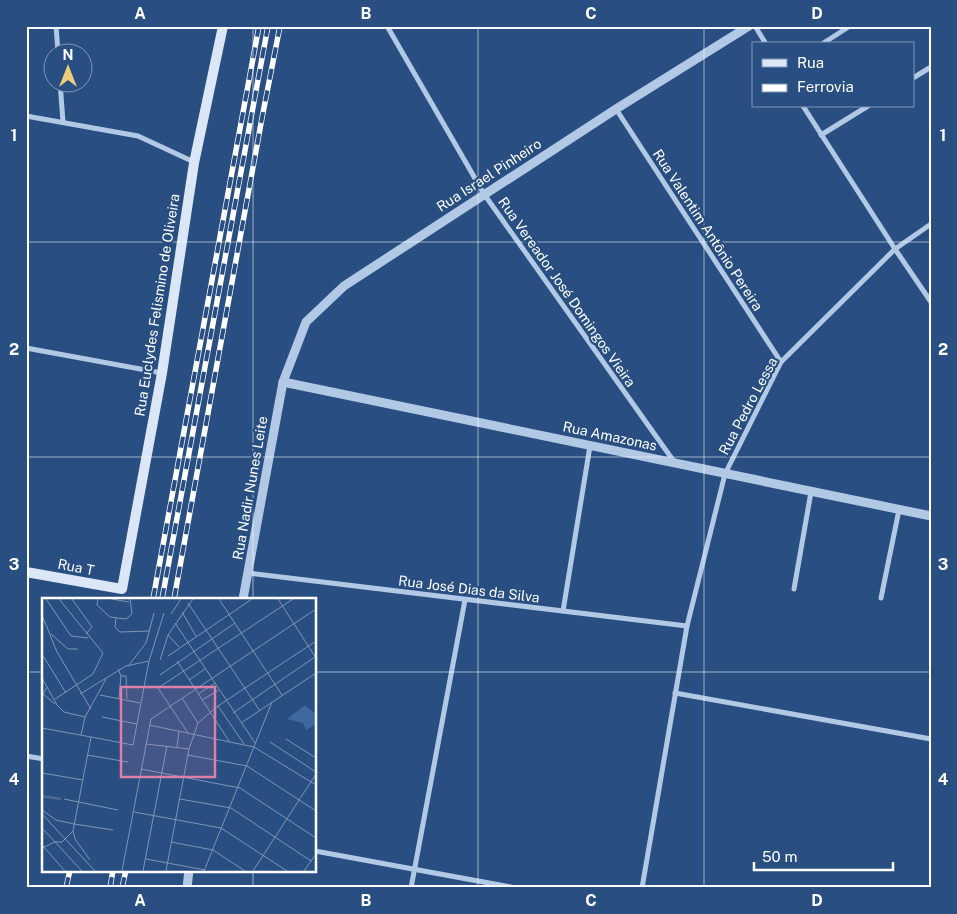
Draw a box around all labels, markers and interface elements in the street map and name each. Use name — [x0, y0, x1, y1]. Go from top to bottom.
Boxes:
text: A — [134, 4, 146, 23]
text: B — [361, 4, 372, 23]
text: C — [585, 4, 597, 23]
text: D — [811, 4, 823, 23]
north arrow — [42, 42, 92, 92]
legend — [752, 42, 914, 108]
text: N — [63, 47, 73, 63]
text: Rua — [797, 54, 824, 71]
text: Ferrovia — [797, 78, 854, 95]
text: 1 — [11, 126, 17, 145]
text: 1 — [940, 126, 946, 145]
street label: Rua Israel Pinheiro — [434, 135, 544, 215]
street label: Rua Valentim Antônio Pereira — [650, 146, 766, 314]
street label: Rua Euclydes Felismino de Oliveira — [131, 193, 183, 417]
street label: Rua Vereador José Domingos Vieira — [495, 194, 639, 390]
text: 2 — [9, 340, 19, 359]
text: 2 — [938, 340, 948, 359]
street label: Rua Pedro Lessa — [716, 355, 780, 457]
street label: Rua Nadir Nunes Leite — [230, 415, 271, 561]
street label: Rua Amazonas — [561, 418, 659, 454]
text: 3 — [9, 555, 19, 574]
text: 3 — [938, 555, 948, 574]
street label: Rua T — [56, 556, 96, 578]
street label: Rua José Dias da Silva — [397, 572, 541, 606]
inset map — [42, 598, 316, 872]
text: 4 — [9, 770, 20, 789]
text: 4 — [938, 770, 949, 789]
scale bar — [754, 839, 893, 871]
text: 50 m — [762, 848, 797, 865]
text: A — [134, 891, 146, 910]
text: B — [361, 891, 372, 910]
text: C — [585, 891, 597, 910]
text: D — [811, 891, 823, 910]

